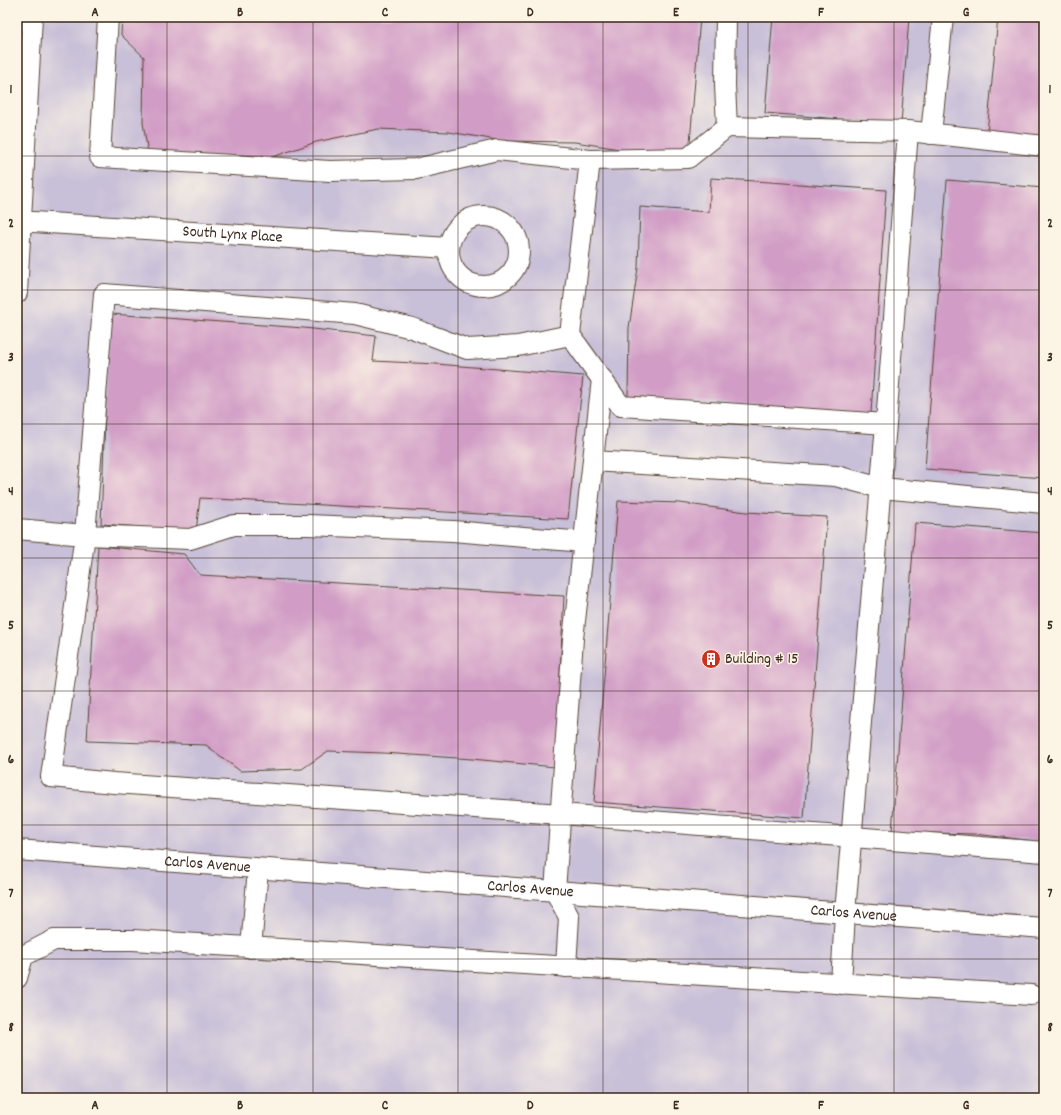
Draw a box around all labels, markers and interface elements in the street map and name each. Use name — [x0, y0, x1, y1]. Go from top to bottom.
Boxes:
text: A — [91, 4, 99, 23]
text: B — [237, 4, 243, 23]
text: C — [382, 4, 389, 23]
text: D — [527, 4, 534, 23]
text: E — [673, 4, 680, 23]
text: F — [818, 4, 824, 23]
text: G — [963, 4, 970, 23]
text: 1 — [10, 81, 13, 100]
text: 1 — [1049, 81, 1052, 100]
text: 2 — [8, 215, 14, 234]
text: 2 — [1047, 215, 1053, 234]
street label: South Lynx Place — [182, 220, 283, 249]
text: 3 — [8, 349, 14, 368]
text: 3 — [1047, 349, 1053, 368]
text: 4 — [8, 483, 14, 502]
text: 4 — [1047, 483, 1053, 502]
text: 5 — [8, 617, 14, 636]
text: 5 — [1047, 617, 1053, 636]
building icon: Building # 15 — [700, 648, 722, 670]
place label: Building # 15 — [725, 648, 798, 671]
text: 6 — [8, 751, 15, 770]
text: 6 — [1047, 751, 1054, 770]
street label: Carlos Avenue — [163, 850, 251, 879]
street label: Carlos Avenue — [486, 874, 575, 904]
text: 7 — [9, 885, 14, 904]
text: 7 — [1048, 885, 1053, 904]
street label: Carlos Avenue — [810, 899, 898, 928]
text: 8 — [8, 1019, 14, 1038]
text: 8 — [1047, 1019, 1053, 1038]
text: A — [91, 1097, 99, 1115]
text: B — [237, 1097, 243, 1115]
text: C — [382, 1097, 389, 1115]
text: D — [527, 1097, 534, 1115]
text: E — [673, 1097, 680, 1115]
text: F — [818, 1097, 824, 1115]
text: G — [963, 1097, 970, 1115]

